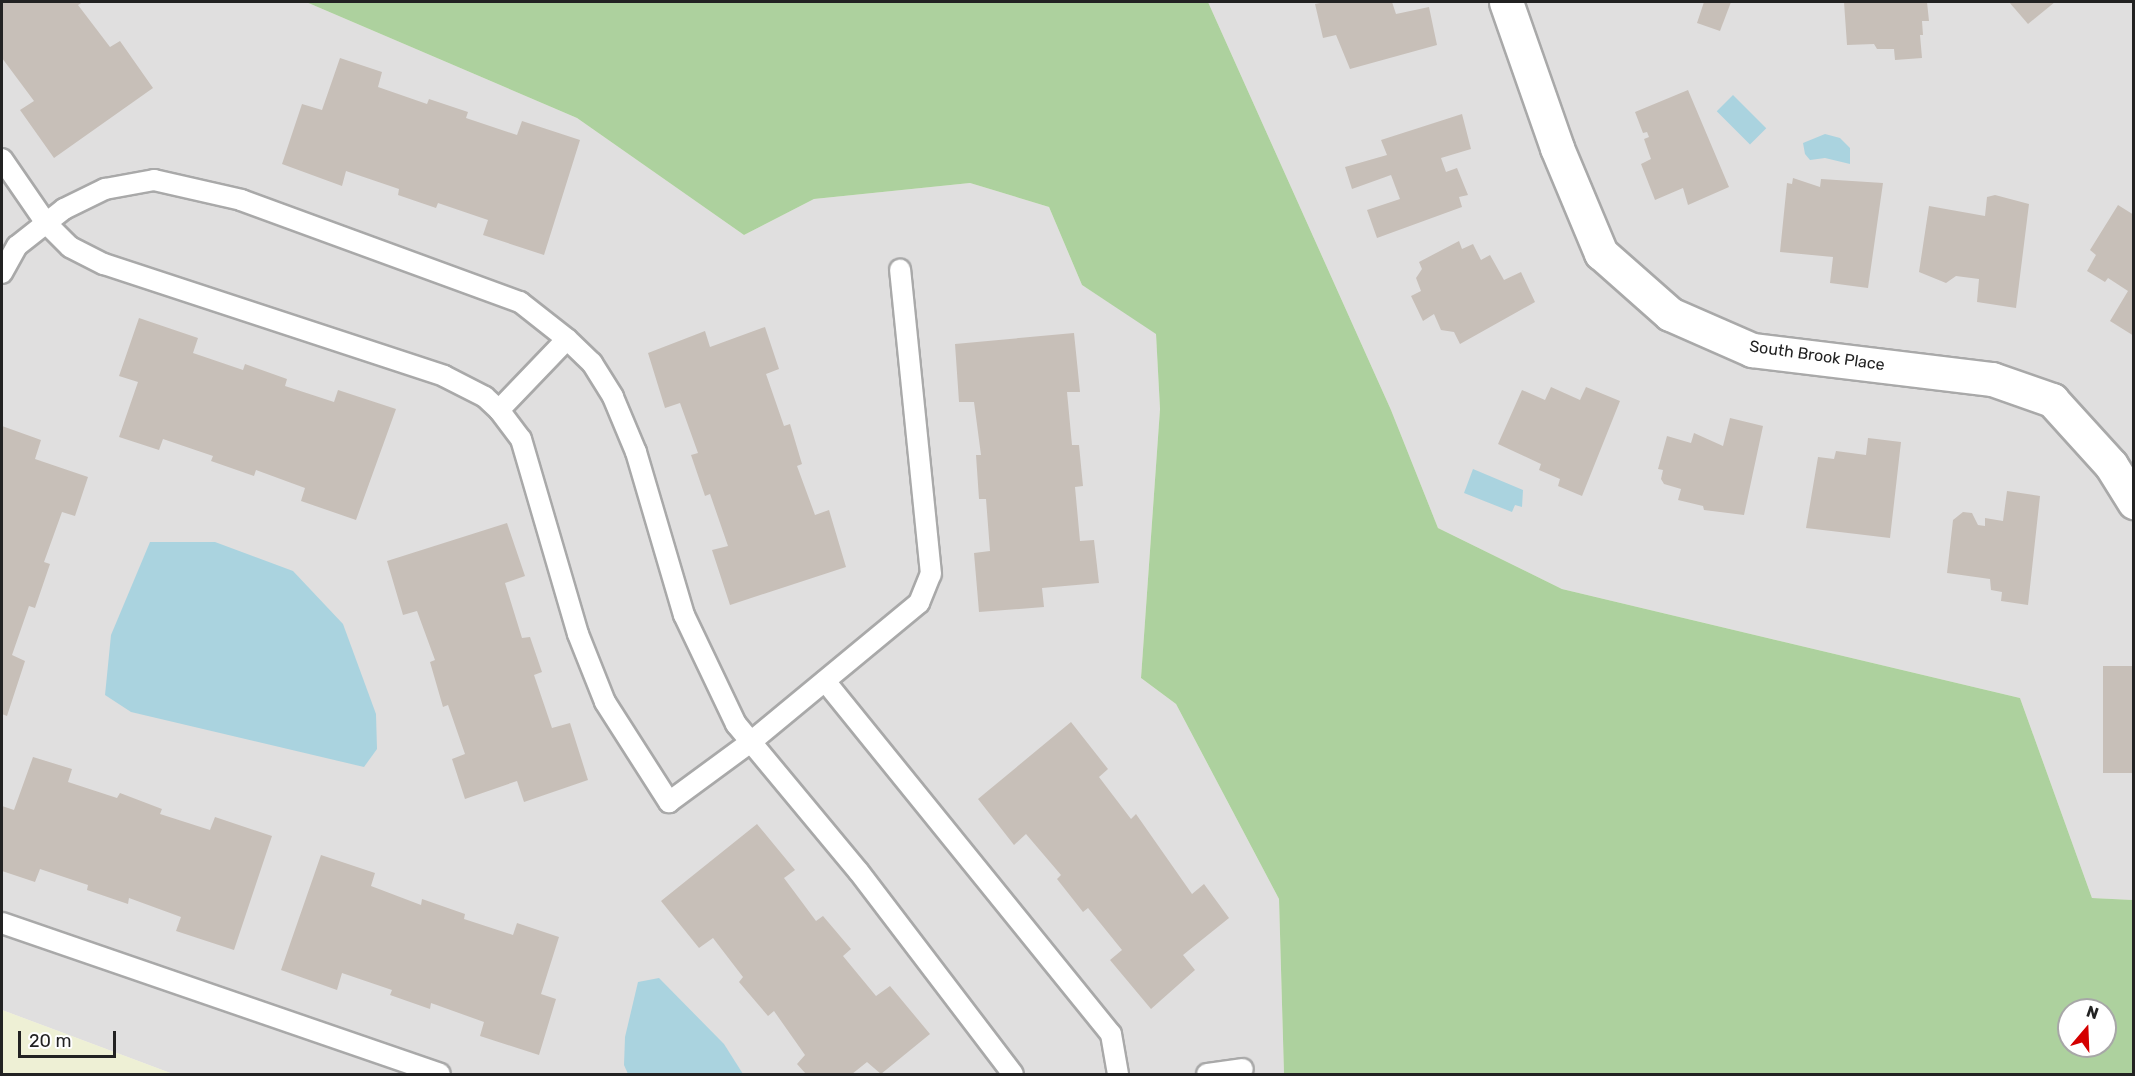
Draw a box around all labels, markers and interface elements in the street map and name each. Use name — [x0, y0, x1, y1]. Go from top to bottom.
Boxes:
street label: South Brook Place — [1748, 337, 1886, 375]
north arrow — [2057, 998, 2117, 1058]
text: N — [2084, 1002, 2101, 1023]
scale bar — [21, 1019, 118, 1057]
text: 20 m — [29, 1030, 71, 1052]

